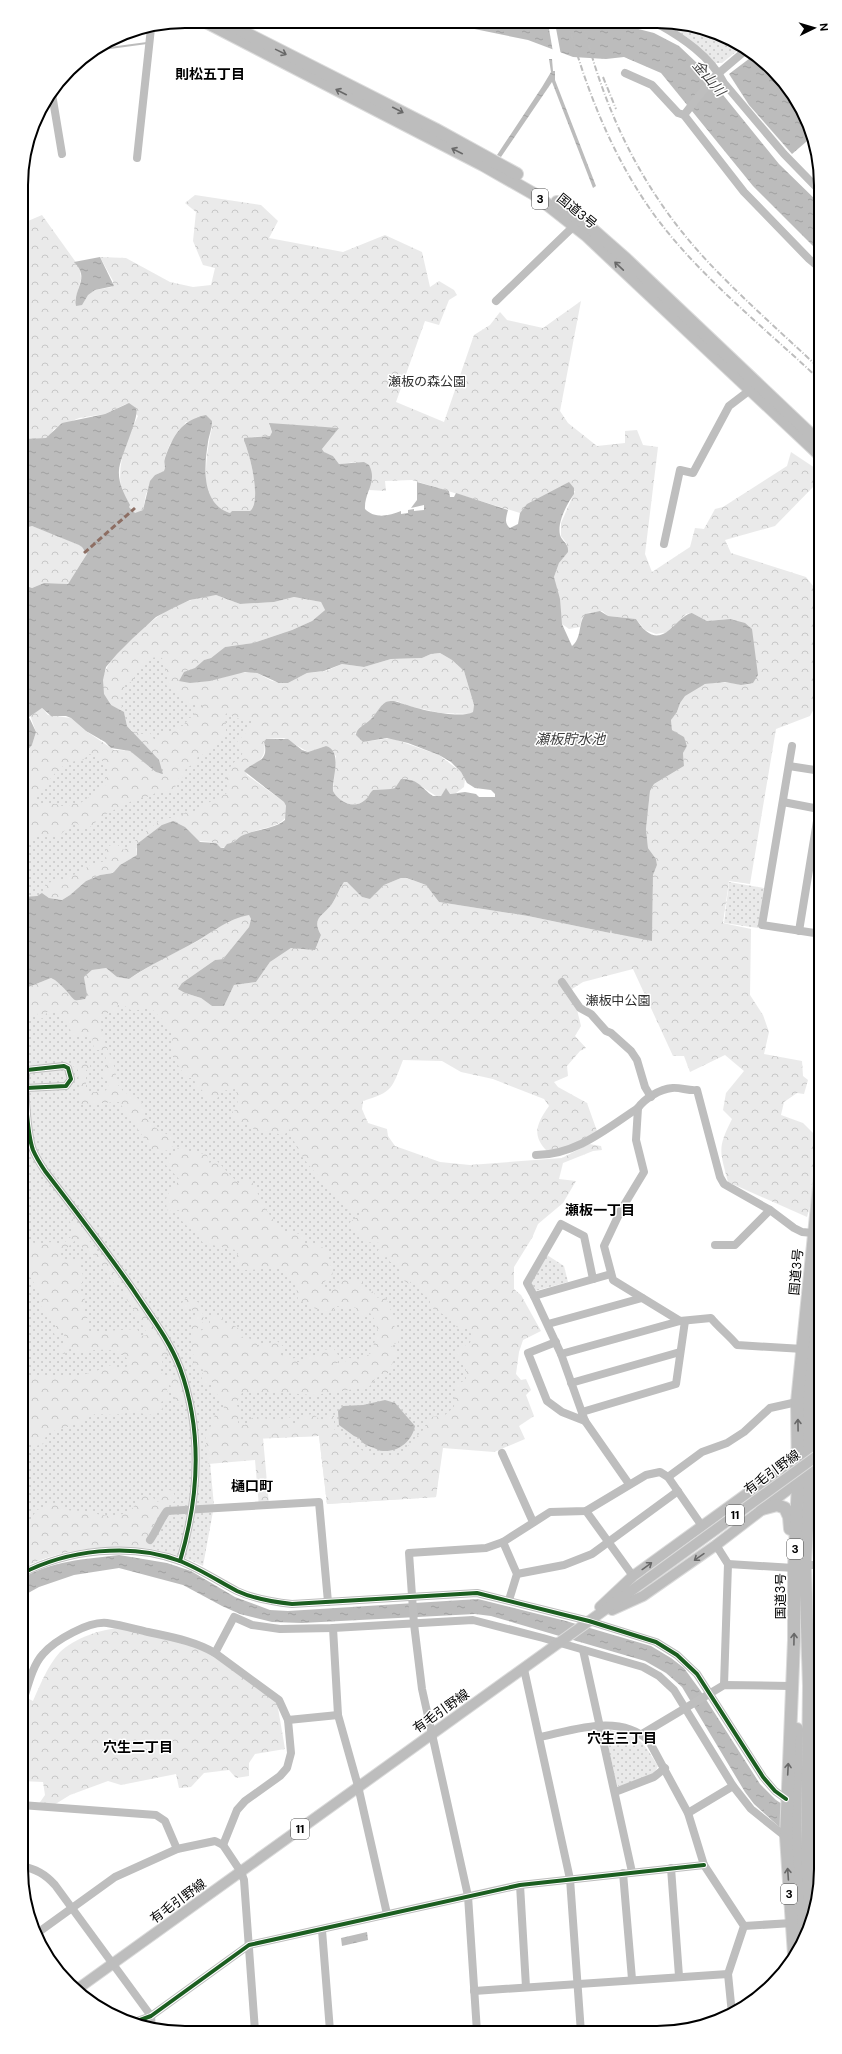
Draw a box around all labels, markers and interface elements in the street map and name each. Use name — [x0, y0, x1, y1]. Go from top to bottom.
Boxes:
north arrow — [794, 8, 834, 48]
text: N — [817, 23, 831, 32]
one-way arrow — [275, 49, 287, 56]
water label: 金山川 — [689, 56, 731, 101]
district label: 則松五丁目 — [175, 65, 245, 83]
one-way arrow — [335, 88, 347, 95]
one-way arrow — [391, 107, 403, 114]
one-way arrow — [451, 147, 463, 154]
road number: 3 — [532, 189, 548, 209]
street label: 国道3号 — [554, 190, 600, 232]
one-way arrow — [615, 262, 625, 271]
park label: 瀬板の森公園 — [388, 373, 466, 390]
water label: 瀬板貯水池 — [535, 730, 607, 748]
park label: 瀬板中公園 — [585, 992, 651, 1009]
district label: 瀬板一丁目 — [565, 1201, 635, 1219]
street label: 国道3号 — [785, 1248, 807, 1296]
one-way arrow — [794, 1419, 802, 1432]
street label: 有毛引野線 — [741, 1446, 803, 1498]
district label: 樋口町 — [231, 1477, 273, 1495]
road number: 11 — [726, 1505, 744, 1525]
road number: 3 — [787, 1539, 803, 1559]
one-way arrow — [694, 1553, 705, 1561]
one-way arrow — [642, 1562, 653, 1570]
street label: 国道3号 — [772, 1573, 789, 1619]
one-way arrow — [790, 1633, 798, 1646]
street label: 有毛引野線 — [409, 1685, 473, 1737]
district label: 穴生三丁目 — [587, 1729, 657, 1747]
district label: 穴生二丁目 — [103, 1738, 173, 1756]
one-way arrow — [784, 1763, 791, 1776]
road number: 11 — [291, 1819, 309, 1839]
one-way arrow — [784, 1868, 791, 1881]
street label: 有毛引野線 — [147, 1875, 209, 1927]
road number: 3 — [781, 1884, 797, 1904]

